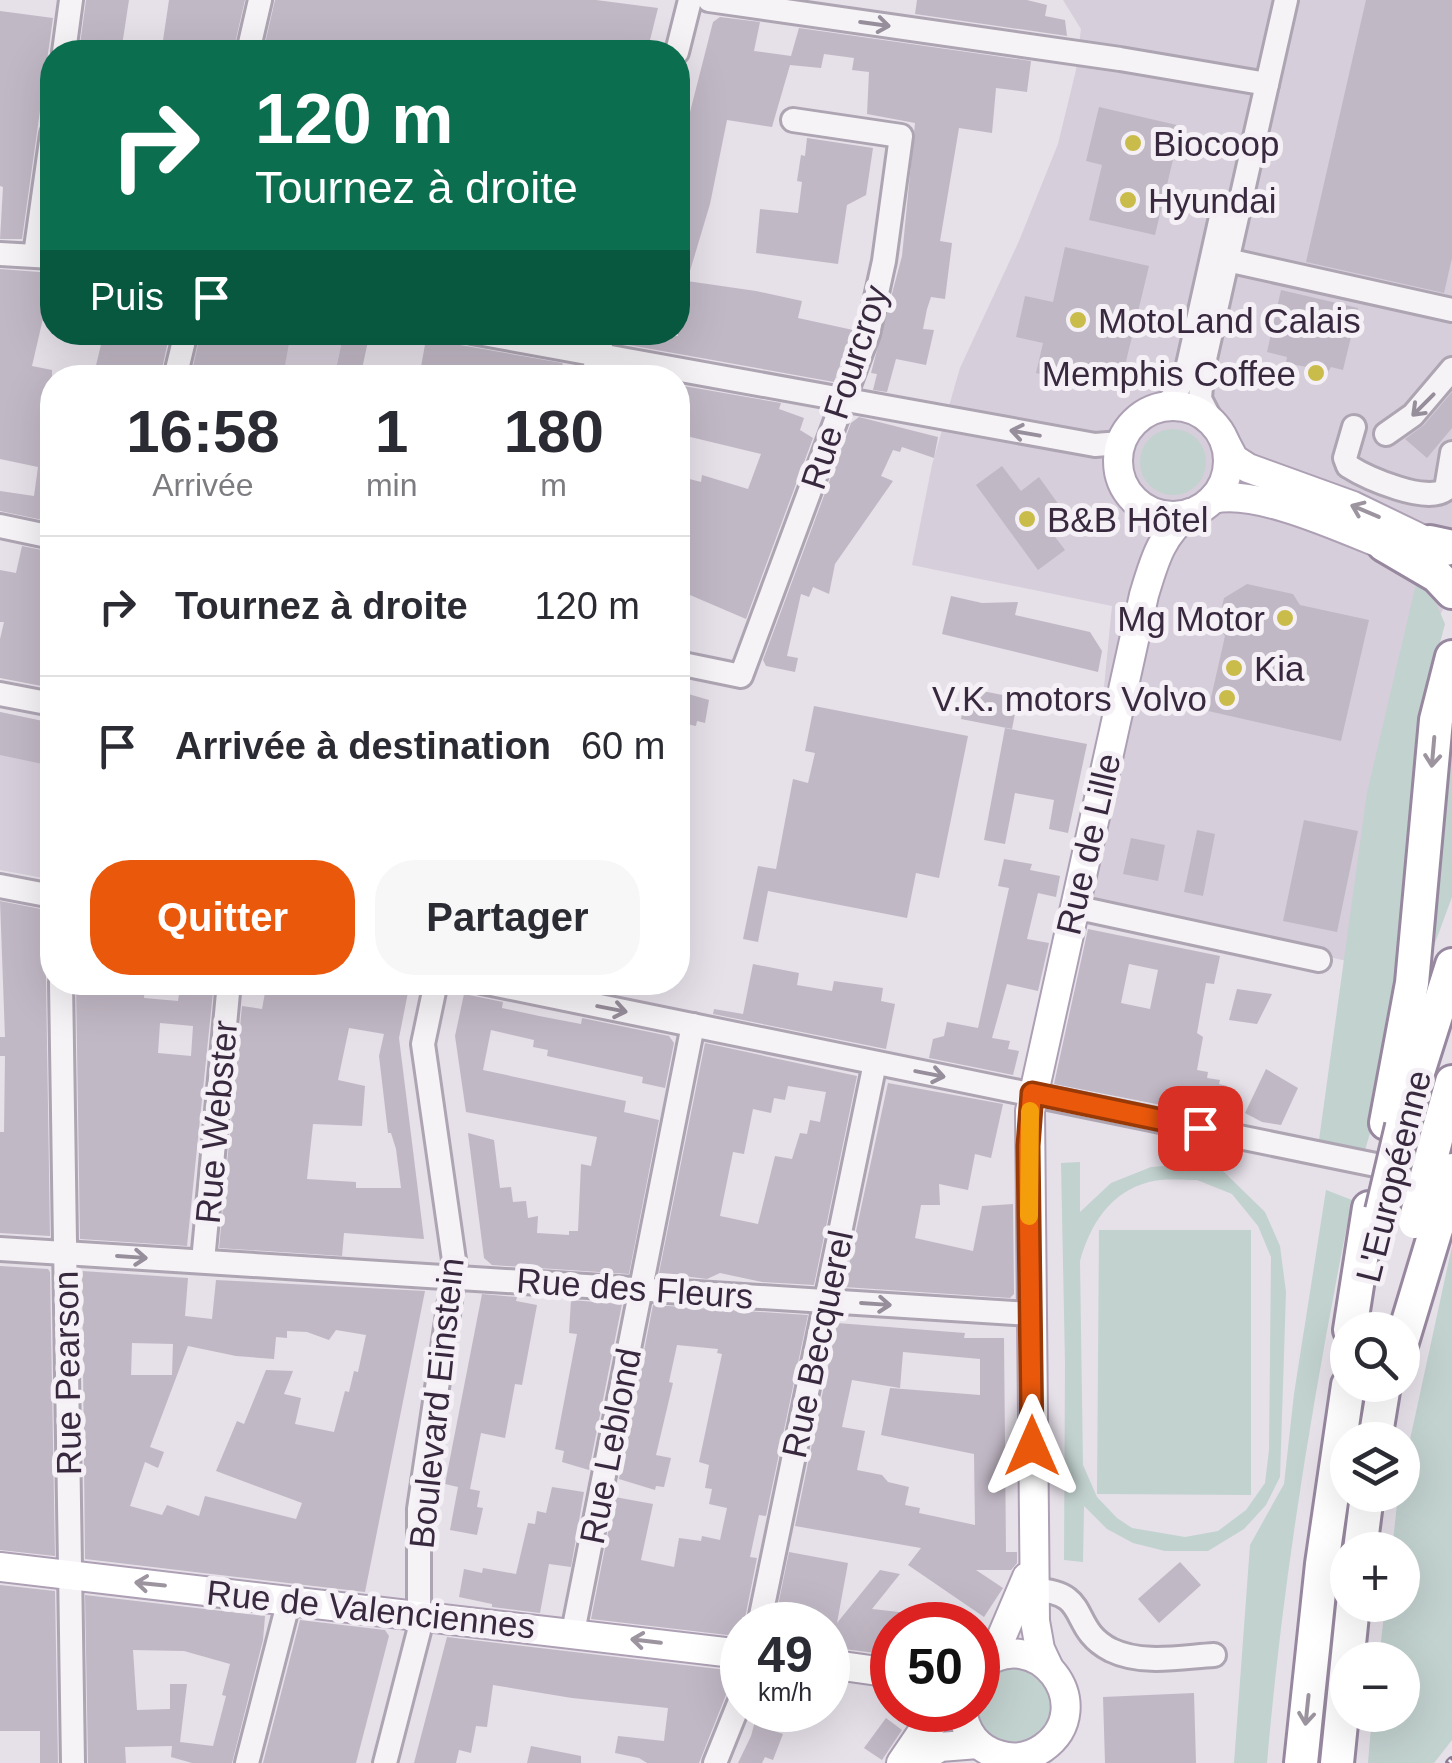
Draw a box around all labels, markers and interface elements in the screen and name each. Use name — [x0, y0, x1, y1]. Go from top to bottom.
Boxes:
one-way arrow — [858, 15, 890, 33]
icon: right — [90, 80, 220, 210]
text: 120 m — [255, 80, 453, 158]
place label: Biocoop — [1153, 124, 1279, 163]
marker: Biocoop — [1122, 132, 1144, 154]
text: Tournez à droite — [255, 162, 578, 213]
place label: Hyundai — [1148, 181, 1276, 220]
marker: Hyundai — [1117, 189, 1139, 211]
icon: arrive — [184, 270, 239, 325]
text: Puis — [90, 276, 164, 318]
street label: Rue Fourcroy — [793, 280, 895, 494]
place label: MotoLand Calais — [1098, 301, 1361, 340]
marker: MotoLand Calais — [1067, 309, 1089, 331]
place label: Memphis Coffee — [1042, 354, 1296, 393]
marker: Memphis Coffee — [1305, 362, 1327, 384]
one-way arrow — [1411, 393, 1435, 417]
text: 16:58 — [126, 398, 280, 465]
text: 1 — [375, 398, 408, 465]
text: 180 — [504, 398, 604, 465]
one-way arrow — [1010, 423, 1042, 442]
text: Arrivée — [152, 467, 254, 503]
text: min — [366, 467, 417, 503]
text: m — [540, 467, 567, 503]
place label: B&B Hôtel — [1047, 500, 1208, 539]
one-way arrow — [1350, 501, 1380, 519]
marker: B&B Hôtel — [1016, 508, 1038, 530]
icon: right — [90, 579, 145, 634]
text: Tournez à droite — [175, 585, 468, 627]
text: 120 m — [534, 585, 640, 627]
place label: Mg Motor — [1117, 599, 1265, 638]
marker: Mg Motor — [1274, 607, 1296, 629]
place label: Kia — [1254, 649, 1305, 688]
marker: Kia — [1223, 657, 1245, 679]
place label: V.K. motors Volvo — [932, 679, 1207, 718]
marker: V.K. motors Volvo — [1216, 687, 1238, 709]
icon: arrive — [90, 719, 145, 774]
text: Arrivée à destination — [175, 725, 551, 767]
text: 60 m — [581, 725, 665, 767]
one-way arrow — [1423, 736, 1442, 768]
street label: Rue de Lille — [1048, 750, 1128, 938]
button: Quitter — [90, 860, 355, 975]
button: Partager — [375, 860, 640, 975]
one-way arrow — [595, 1000, 627, 1019]
street label: Rue Webster — [188, 1019, 244, 1225]
one-way arrow — [913, 1065, 945, 1084]
street label: L'Européenne — [1348, 1066, 1438, 1286]
pin — [1158, 1086, 1243, 1171]
icon: arrive — [1173, 1101, 1228, 1156]
street label: Rue Becquerel — [774, 1227, 860, 1461]
one-way arrow — [116, 1248, 148, 1267]
street label: Boulevard Einstein — [401, 1256, 471, 1550]
street label: Rue des Fleurs — [515, 1260, 755, 1316]
street label: Rue Pearson — [46, 1271, 88, 1475]
one-way arrow — [859, 1294, 891, 1313]
map controls — [1330, 1312, 1420, 1732]
button: search — [1330, 1312, 1420, 1402]
street label: Rue Leblond — [572, 1345, 648, 1547]
position arrow — [980, 1394, 1084, 1498]
button: layers — [1330, 1422, 1420, 1512]
button: + — [1330, 1532, 1420, 1622]
street label: Rue de Valenciennes — [205, 1572, 537, 1646]
one-way arrow — [134, 1574, 167, 1593]
speed limit sign: 50 — [870, 1602, 1000, 1732]
text: 49 — [757, 1627, 813, 1683]
one-way arrow — [630, 1631, 662, 1650]
button: − — [1330, 1642, 1420, 1732]
text: km/h — [758, 1678, 812, 1706]
one-way arrow — [1297, 1694, 1316, 1726]

